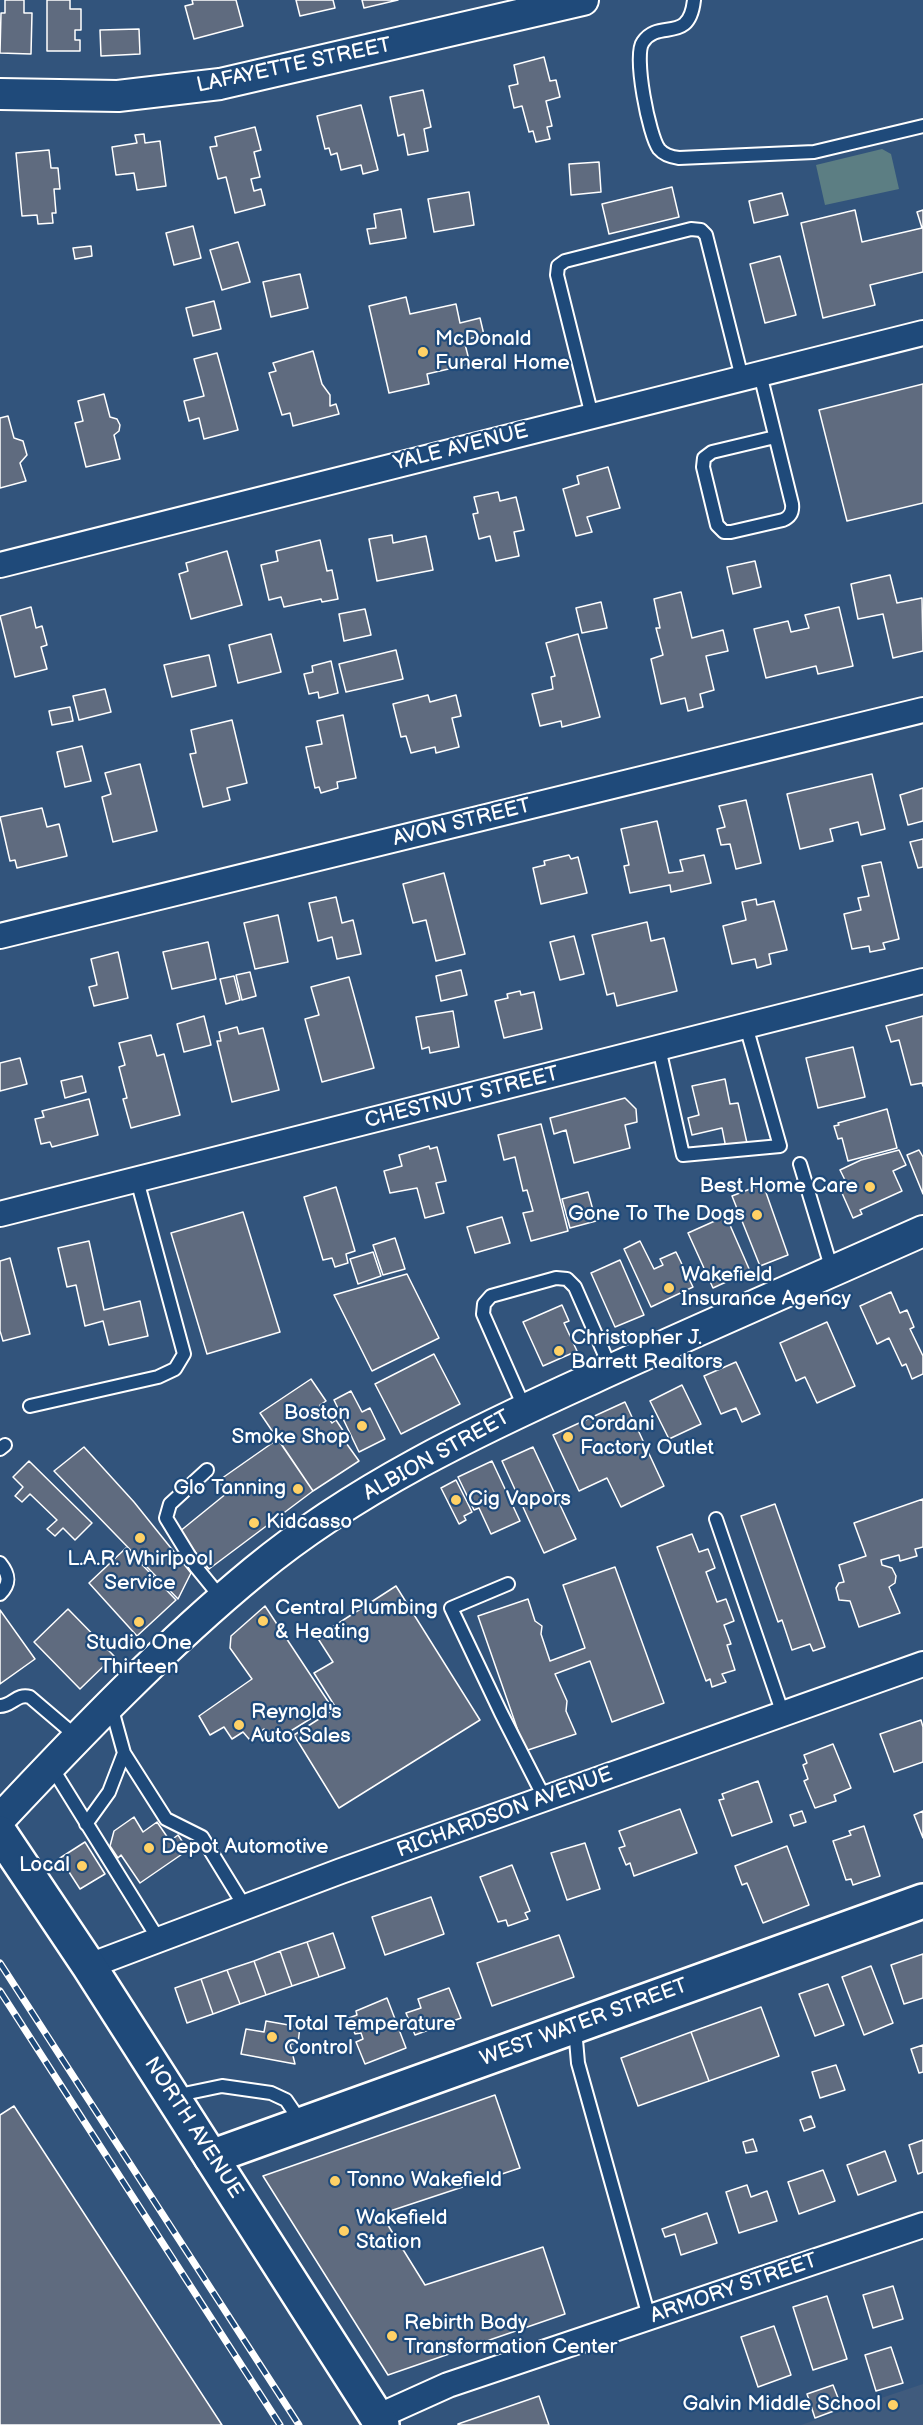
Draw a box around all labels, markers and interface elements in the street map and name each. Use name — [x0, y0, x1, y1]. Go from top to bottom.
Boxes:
street label: LAFAYETTE STREET — [194, 33, 394, 99]
place label: McDonald Funeral Home — [435, 327, 570, 377]
marker: McDonald Funeral Home — [416, 345, 430, 359]
street label: YALE AVENUE — [391, 419, 531, 477]
street label: AVON STREET — [391, 794, 533, 852]
street label: CHESTNUT STREET — [363, 1062, 561, 1134]
place label: Best Home Care — [699, 1174, 858, 1200]
marker: Best Home Care — [863, 1180, 877, 1194]
place label: Gone To The Dogs — [568, 1202, 745, 1228]
marker: Gone To The Dogs — [750, 1208, 764, 1222]
place label: Wakefield Insurance Agency — [681, 1263, 851, 1313]
marker: Wakefield Insurance Agency — [662, 1281, 676, 1295]
place label: Christopher J. Barrett Realtors — [571, 1326, 723, 1376]
marker: Christopher J. Barrett Realtors — [552, 1344, 566, 1358]
place label: Boston Smoke Shop — [232, 1401, 350, 1451]
street label: ALBION STREET — [359, 1405, 515, 1507]
place label: Cordani Factory Outlet — [580, 1412, 714, 1462]
marker: Boston Smoke Shop — [355, 1419, 369, 1433]
marker: Cordani Factory Outlet — [561, 1430, 575, 1444]
place label: Glo Tanning — [173, 1476, 286, 1502]
marker: Glo Tanning — [291, 1482, 305, 1496]
place label: Cig Vapors — [468, 1487, 571, 1513]
marker: Cig Vapors — [449, 1493, 463, 1507]
place label: Kidcasso — [266, 1510, 352, 1536]
marker: Kidcasso — [247, 1516, 261, 1530]
marker: L.A.R. Whirlpool Service — [133, 1531, 147, 1545]
place label: L.A.R. Whirlpool Service — [67, 1547, 213, 1597]
place label: Central Plumbing & Heating — [275, 1596, 438, 1646]
marker: Central Plumbing & Heating — [256, 1614, 270, 1628]
marker: Studio One Thirteen — [132, 1615, 146, 1629]
place label: Studio One Thirteen — [86, 1631, 192, 1681]
place label: Reynold's Auto Sales — [251, 1700, 351, 1750]
marker: Reynold's Auto Sales — [232, 1718, 246, 1732]
street label: RICHARDSON AVENUE — [394, 1762, 616, 1864]
place label: Depot Automotive — [161, 1835, 328, 1861]
marker: Depot Automotive — [142, 1841, 156, 1855]
place label: Local — [19, 1853, 70, 1879]
marker: Local — [75, 1859, 89, 1873]
street label: WEST WATER STREET — [477, 1974, 691, 2072]
place label: Total Temperature Control — [284, 2012, 456, 2062]
marker: Total Temperature Control — [265, 2030, 279, 2044]
street label: NORTH AVENUE — [138, 2053, 248, 2203]
place label: Tonno Wakefield — [347, 2168, 502, 2194]
marker: Tonno Wakefield — [328, 2174, 342, 2188]
place label: Wakefield Station — [356, 2206, 447, 2256]
marker: Wakefield Station — [337, 2224, 351, 2238]
street label: ARMORY STREET — [647, 2249, 821, 2329]
place label: Rebirth Body Transformation Center — [404, 2311, 617, 2361]
marker: Rebirth Body Transformation Center — [385, 2329, 399, 2343]
place label: Galvin Middle School — [682, 2392, 881, 2418]
marker: Galvin Middle School — [886, 2398, 900, 2412]

